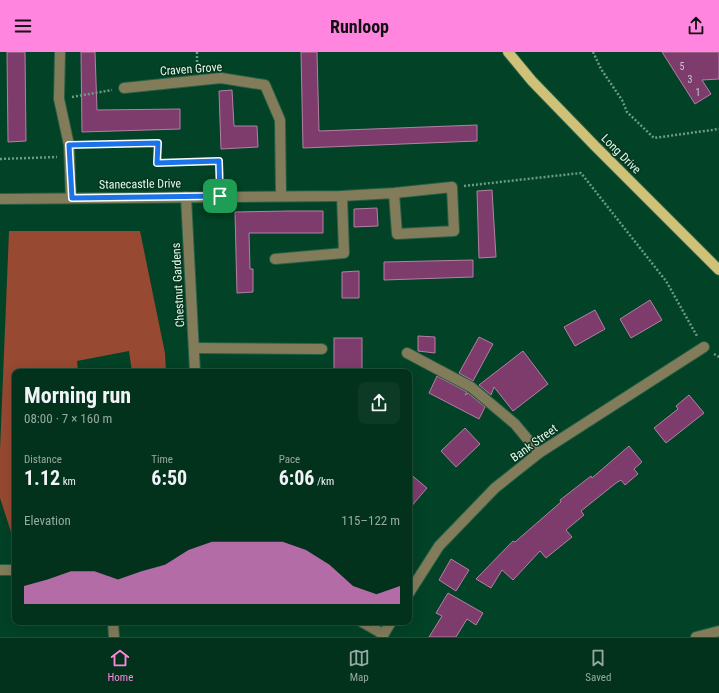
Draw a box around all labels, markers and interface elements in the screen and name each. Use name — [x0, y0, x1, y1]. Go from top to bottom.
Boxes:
icon: menu — [12, 15, 34, 37]
icon: share — [685, 15, 707, 37]
text: Runloop — [330, 16, 389, 37]
street label: Craven Grove — [159, 60, 223, 78]
house number: 5 — [680, 61, 685, 72]
house number: 3 — [688, 74, 693, 85]
house number: 1 — [696, 87, 700, 98]
street label: Long Drive — [598, 131, 644, 177]
street label: Stanecastle Drive — [99, 176, 182, 192]
pin — [203, 179, 237, 213]
icon: arrive — [209, 185, 231, 207]
street label: Chestnut Gardens — [169, 242, 187, 328]
button: share — [358, 382, 400, 424]
text: Morning run — [24, 383, 131, 408]
text: 08:00 · 7 × 160 m — [24, 411, 112, 426]
street label: Bank Street — [508, 421, 560, 465]
text: Distance — [24, 453, 62, 466]
text: Time — [151, 453, 173, 466]
text: Pace — [279, 453, 300, 466]
text: 1.12 — [24, 466, 60, 490]
text: 6:50 — [151, 466, 187, 490]
text: 6:06 — [279, 466, 314, 490]
text: km — [60, 475, 76, 488]
text: /km — [314, 475, 334, 488]
text: Elevation — [24, 513, 71, 528]
text: 115–122 m — [341, 513, 400, 528]
tab: Home — [108, 647, 133, 684]
tab: Map — [348, 647, 370, 684]
tab: Saved — [585, 647, 611, 684]

